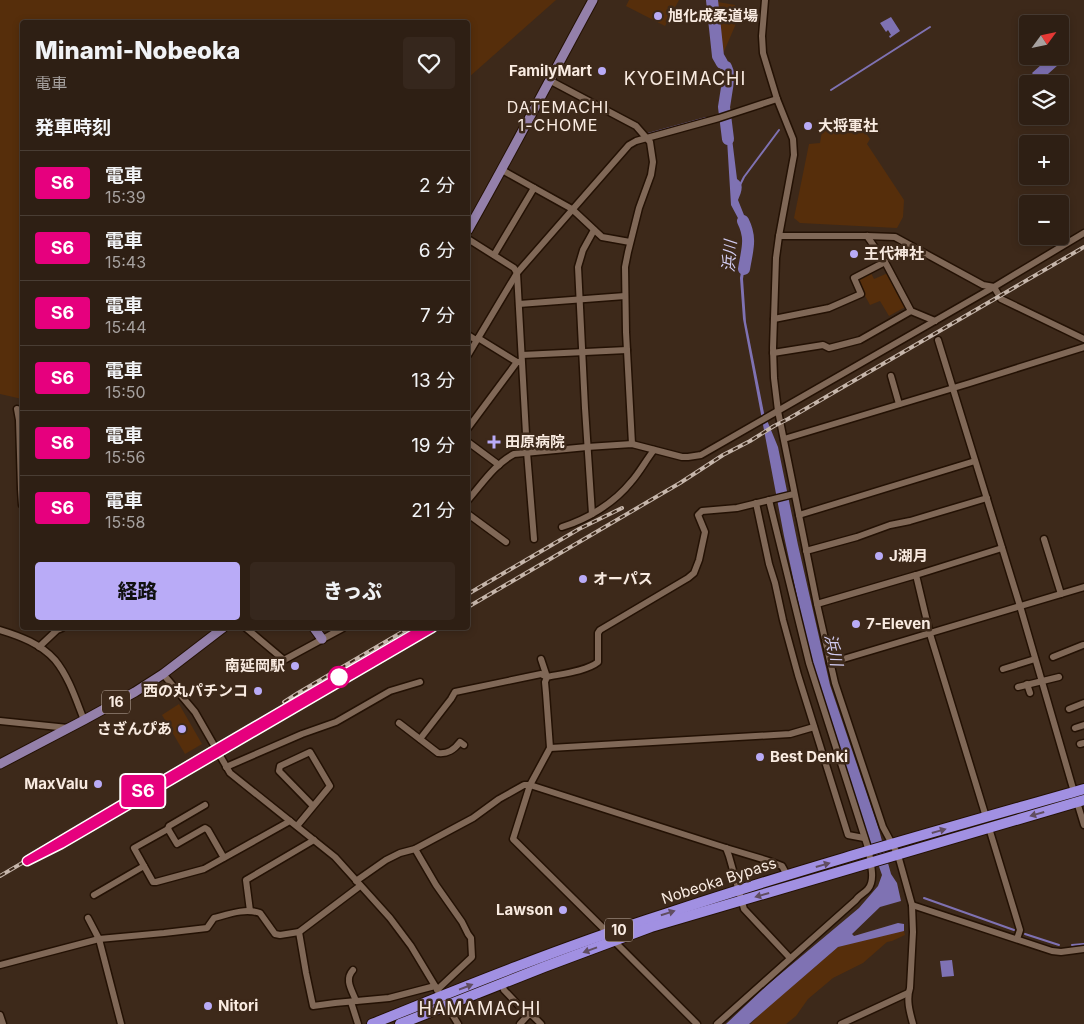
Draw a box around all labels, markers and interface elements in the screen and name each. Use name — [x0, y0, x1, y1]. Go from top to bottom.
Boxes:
place label: 旭化成柔道場 — [668, 6, 758, 25]
marker: 旭化成柔道場 — [652, 10, 664, 22]
north arrow — [1019, 15, 1069, 65]
map controls — [1019, 15, 1069, 245]
text: Minami-Nobeoka — [35, 36, 240, 65]
button: heart — [403, 37, 455, 89]
place label: FamilyMart — [509, 61, 592, 80]
marker: FamilyMart — [596, 65, 608, 77]
district label: KYOEIMACHI — [624, 68, 746, 89]
text: 電車 — [35, 73, 67, 93]
button: layers — [1019, 75, 1069, 125]
district label: DATEMACHI 1-CHOME — [507, 97, 609, 135]
text: 発車時刻 — [35, 116, 111, 139]
place label: 大将軍社 — [818, 116, 878, 135]
marker: 大将軍社 — [802, 120, 814, 132]
button: + — [1019, 135, 1069, 185]
text: 電車 — [105, 164, 143, 187]
text: S6 — [51, 172, 74, 193]
text: 2 分 — [419, 174, 455, 197]
text: 15:39 — [105, 187, 146, 207]
button: − — [1019, 195, 1069, 245]
text: 電車 — [105, 229, 143, 252]
text: S6 — [51, 237, 74, 258]
water label: 浜川 — [718, 237, 740, 273]
text: 6 分 — [419, 239, 455, 262]
place label: 王代神社 — [864, 244, 924, 263]
marker: 王代神社 — [848, 248, 860, 260]
text: 15:43 — [105, 252, 146, 272]
text: 電車 — [105, 294, 143, 317]
text: S6 — [51, 302, 74, 323]
text: 7 分 — [420, 304, 455, 327]
text: 15:44 — [105, 317, 147, 337]
text: 電車 — [105, 359, 143, 382]
text: S6 — [51, 367, 74, 388]
text: 13 分 — [411, 369, 455, 392]
text: 15:50 — [105, 382, 146, 402]
text: 電車 — [105, 424, 143, 447]
text: S6 — [51, 432, 74, 453]
place label: 田原病院 — [505, 432, 565, 451]
text: 19 分 — [411, 434, 455, 457]
marker: 田原病院 — [487, 435, 501, 449]
text: 15:56 — [105, 447, 146, 467]
text: 電車 — [105, 489, 143, 512]
text: S6 — [51, 497, 74, 518]
text: 21 分 — [411, 499, 455, 522]
text: 15:58 — [105, 512, 145, 532]
place label: J湖月 — [889, 546, 928, 565]
marker: J湖月 — [873, 550, 885, 562]
button: 経路 — [35, 562, 240, 620]
button: きっぷ — [250, 562, 455, 620]
place label: オーパス — [593, 569, 653, 588]
marker: オーパス — [577, 573, 589, 585]
place label: 7-Eleven — [866, 614, 931, 633]
marker: 7-Eleven — [850, 618, 862, 630]
water label: 浜川 — [821, 632, 848, 670]
place label: 南延岡駅 — [225, 656, 285, 675]
marker: 南延岡駅 — [289, 660, 301, 672]
unlabelled marker — [328, 666, 350, 688]
place label: 西の丸パチンコ — [143, 681, 248, 700]
marker: 西の丸パチンコ — [252, 685, 264, 697]
road number: 16 — [102, 690, 130, 714]
place label: さざんぴあ — [97, 719, 172, 738]
marker: さざんぴあ — [176, 723, 188, 735]
place label: Best Denki — [770, 747, 848, 766]
marker: Best Denki — [754, 751, 766, 763]
place label: MaxValu — [24, 774, 88, 793]
line badge: S6 — [120, 775, 166, 807]
marker: MaxValu — [92, 778, 104, 790]
text: S6 — [131, 780, 155, 801]
one-way arrow — [1030, 810, 1045, 818]
one-way arrow — [931, 826, 946, 834]
street label: Nobeoka Bypass — [659, 853, 779, 908]
one-way arrow — [815, 860, 830, 868]
one-way arrow — [754, 891, 769, 899]
place label: Lawson — [496, 900, 553, 919]
marker: Lawson — [557, 904, 569, 916]
one-way arrow — [660, 909, 675, 916]
road number: 10 — [605, 918, 633, 942]
one-way arrow — [583, 947, 598, 954]
one-way arrow — [459, 983, 474, 991]
place label: Nitori — [218, 996, 258, 1015]
district label: HAMAMACHI — [419, 998, 541, 1019]
marker: Nitori — [202, 1000, 214, 1012]

